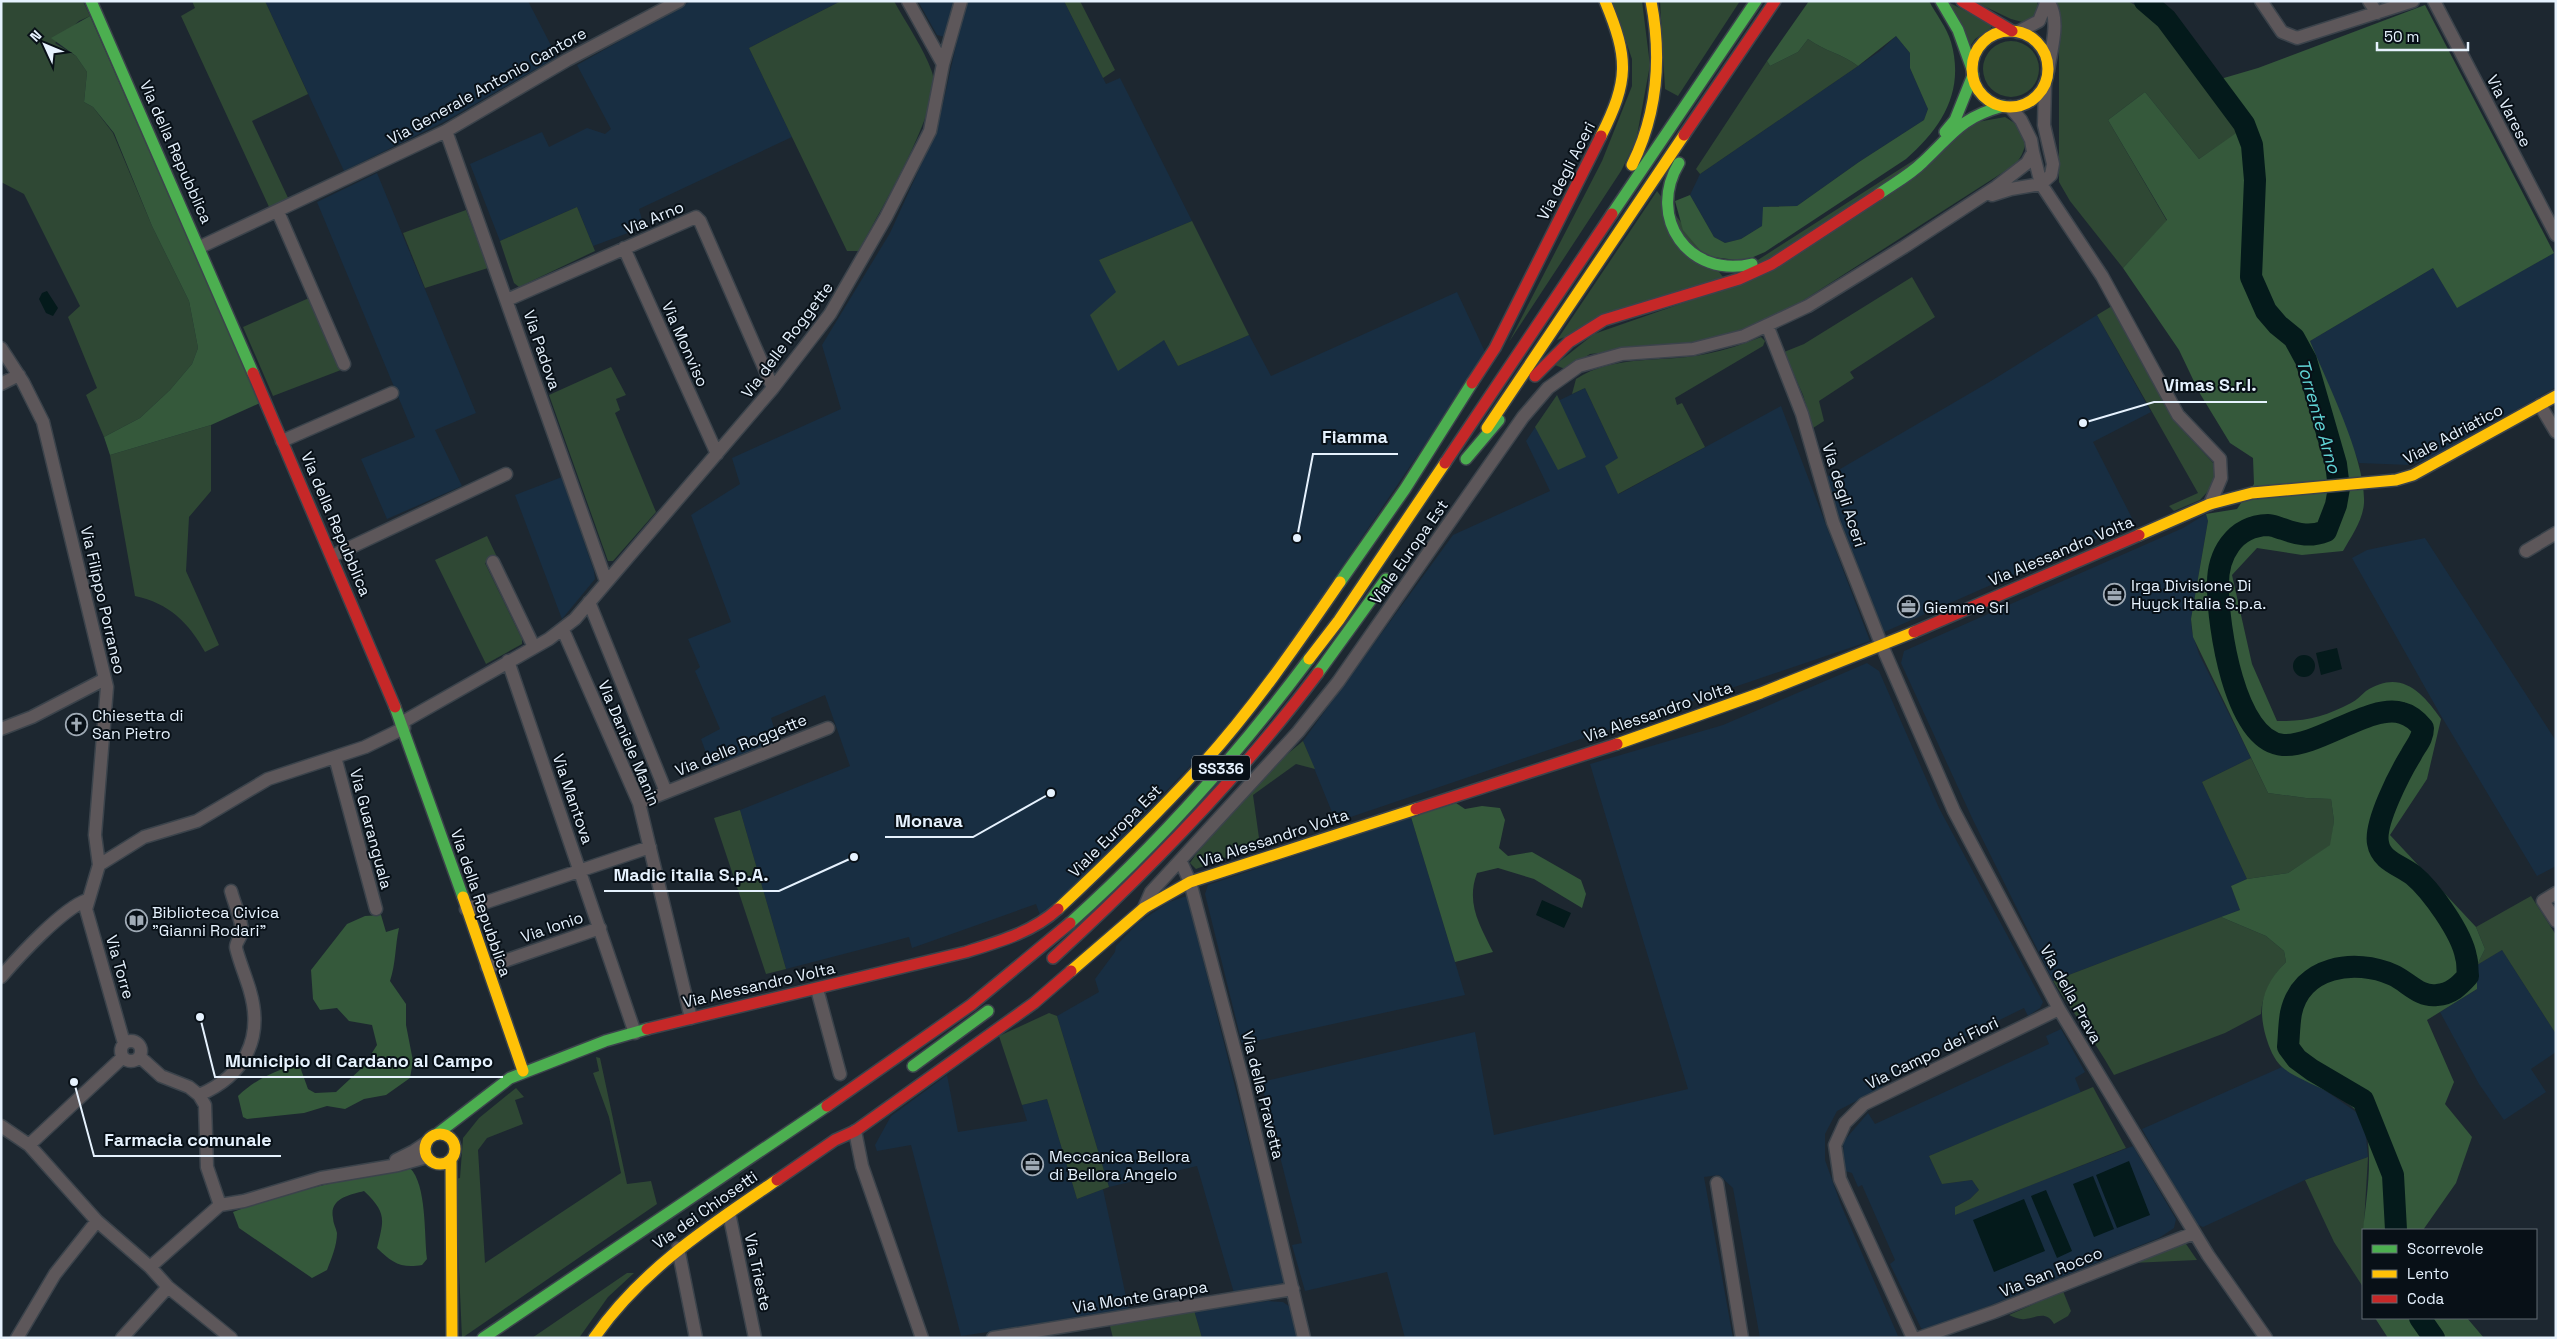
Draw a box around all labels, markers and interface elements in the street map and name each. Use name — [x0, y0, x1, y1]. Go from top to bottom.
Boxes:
north arrow — [20, 20, 70, 70]
scale bar — [2377, 20, 2468, 52]
street label: Via Generale Antonio Cantore — [384, 22, 590, 150]
text: N — [26, 26, 45, 46]
text: 50 m — [2384, 27, 2419, 46]
street label: Via Varese — [2482, 71, 2536, 151]
street label: Via della Repubblica — [135, 77, 217, 227]
street label: Via degli Aceri — [1532, 118, 1600, 224]
street label: Via Arno — [621, 196, 687, 240]
street label: Via delle Roggette — [736, 278, 838, 402]
street label: Via Monviso — [657, 298, 713, 390]
street label: Via Padova — [519, 307, 565, 393]
water label: Torrente Arno — [2292, 356, 2347, 477]
callout: Vimas S.r.l. — [2154, 369, 2267, 402]
text: Vimas S.r.l. — [2163, 373, 2257, 396]
street label: Viale Adriatico — [2399, 399, 2507, 469]
callout: Fiamma — [1313, 421, 1398, 454]
text: Fiamma — [1322, 425, 1389, 448]
street label: Via degli Aceri — [1817, 440, 1871, 550]
street label: Via della Repubblica — [296, 449, 376, 599]
street label: Viale Europa Est — [1365, 496, 1453, 608]
street label: Via Alessandro Volta — [1985, 511, 2137, 591]
street label: Via Filippo Porraneo — [76, 524, 130, 676]
place label: Irga Divisione Di Huyck Italia S.p.a. — [2131, 575, 2266, 614]
office icon: Irga Divisione Di Huyck Italia S.p.a. — [2103, 582, 2127, 606]
office icon: Giemme Srl — [1896, 595, 1920, 619]
place label: Giemme Srl — [1924, 597, 2009, 618]
street label: Via Daniele Manin — [593, 677, 665, 809]
street label: Via Alessandro Volta — [1581, 677, 1735, 747]
place label: Chiesetta di San Pietro — [92, 705, 183, 744]
street label: Via delle Roggette — [672, 709, 810, 781]
church icon: Chiesetta di San Pietro — [64, 712, 88, 736]
street label: Via Mantova — [548, 751, 598, 847]
road number: SS336 — [1192, 756, 1250, 780]
street label: Via Guaranguala — [345, 766, 397, 892]
street label: Viale Europa Est — [1064, 780, 1166, 882]
callout: Monava — [885, 804, 973, 837]
street label: Via Alessandro Volta — [1197, 804, 1351, 872]
text: Monava — [895, 809, 964, 832]
street label: Via della Repubblica — [446, 826, 516, 980]
callout: Madic italia S.p.A. — [604, 858, 779, 891]
text: Madic italia S.p.A. — [613, 863, 769, 886]
place label: Biblioteca Civica "Gianni Rodari" — [152, 902, 279, 941]
street label: Via Ionio — [518, 907, 586, 947]
library icon: Biblioteca Civica "Gianni Rodari" — [124, 909, 148, 933]
street label: Via Torre — [101, 933, 139, 1001]
street label: Via della Prava — [2035, 941, 2107, 1047]
street label: Via Alessandro Volta — [681, 957, 837, 1013]
street label: Via Campo dei Fiori — [1862, 1012, 2002, 1094]
street label: Via della Pravetta — [1237, 1029, 1289, 1161]
callout: Municipio di Cardano al Campo — [215, 1044, 503, 1077]
text: Municipio di Cardano al Campo — [225, 1049, 493, 1072]
callout: Farmacia comunale — [94, 1123, 281, 1156]
text: Farmacia comunale — [104, 1128, 272, 1151]
place label: Meccanica Bellora di Bellora Angelo — [1049, 1146, 1190, 1185]
office icon: Meccanica Bellora di Bellora Angelo — [1021, 1153, 1045, 1177]
street label: Via dei Chiosetti — [649, 1166, 761, 1254]
legend — [2362, 1229, 2537, 1319]
street label: Via Trieste — [740, 1231, 776, 1313]
text: Scorrevole — [2407, 1239, 2484, 1258]
street label: Via San Rocco — [1997, 1242, 2105, 1302]
text: Lento — [2407, 1264, 2449, 1283]
street label: Via Monte Grappa — [1071, 1276, 1209, 1318]
text: Coda — [2407, 1289, 2445, 1308]

